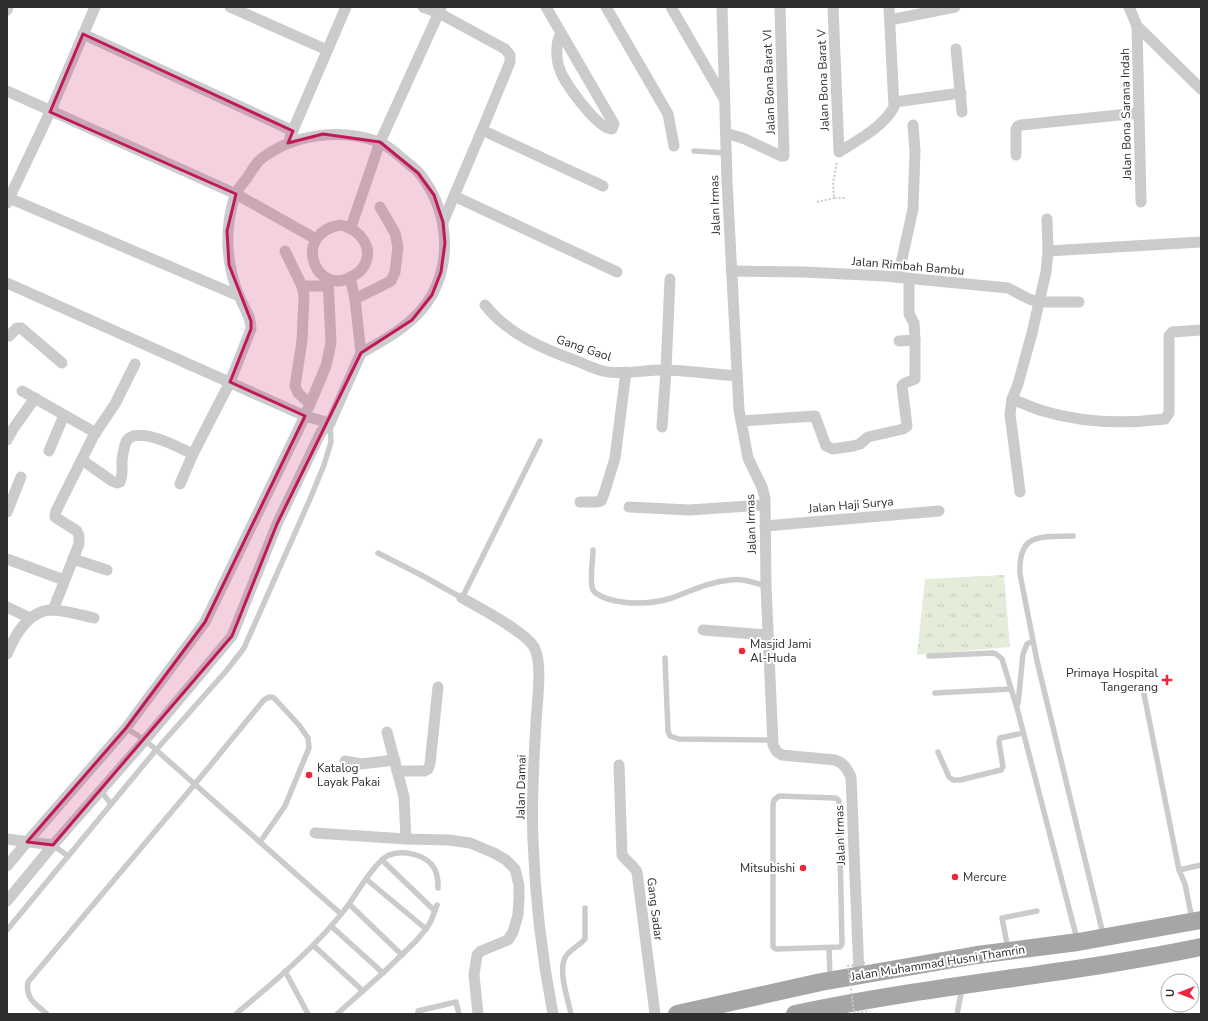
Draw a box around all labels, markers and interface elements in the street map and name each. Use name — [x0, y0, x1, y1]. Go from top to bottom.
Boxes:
street label: Jalan Bona Barat V — [813, 28, 833, 132]
street label: Jalan Bona Barat VI — [759, 29, 779, 136]
street label: Jalan Bona Sarana Indah — [1117, 48, 1135, 181]
street label: Jalan Irmas — [706, 175, 724, 236]
street label: Jalan Rimbah Bambu — [850, 253, 965, 279]
street label: Gang Gaol — [554, 331, 614, 365]
street label: Jalan Haji Surya — [807, 493, 894, 517]
street label: Jalan Irmas — [742, 494, 760, 555]
place label: Masjid Jami Al-Huda — [750, 636, 811, 666]
marker: Masjid Jami Al-Huda — [737, 646, 747, 656]
place label: Primaya Hospital Tangerang — [1066, 665, 1158, 695]
marker: Primaya Hospital Tangerang — [1161, 674, 1173, 686]
street label: Jalan Damai — [512, 754, 530, 821]
place label: Katalog Layak Pakai — [317, 760, 380, 790]
marker: Katalog Layak Pakai — [304, 770, 314, 780]
street label: Jalan Irmas — [831, 805, 849, 866]
place label: Mitsubishi — [740, 860, 795, 876]
marker: Mitsubishi — [798, 863, 808, 873]
place label: Mercure — [963, 869, 1007, 885]
marker: Mercure — [950, 872, 960, 882]
street label: Gang Sadar — [643, 877, 667, 942]
street label: Jalan Muhammad Husni Thamrin — [849, 941, 1026, 985]
north arrow — [1160, 973, 1200, 1013]
text: U — [1163, 989, 1178, 997]

